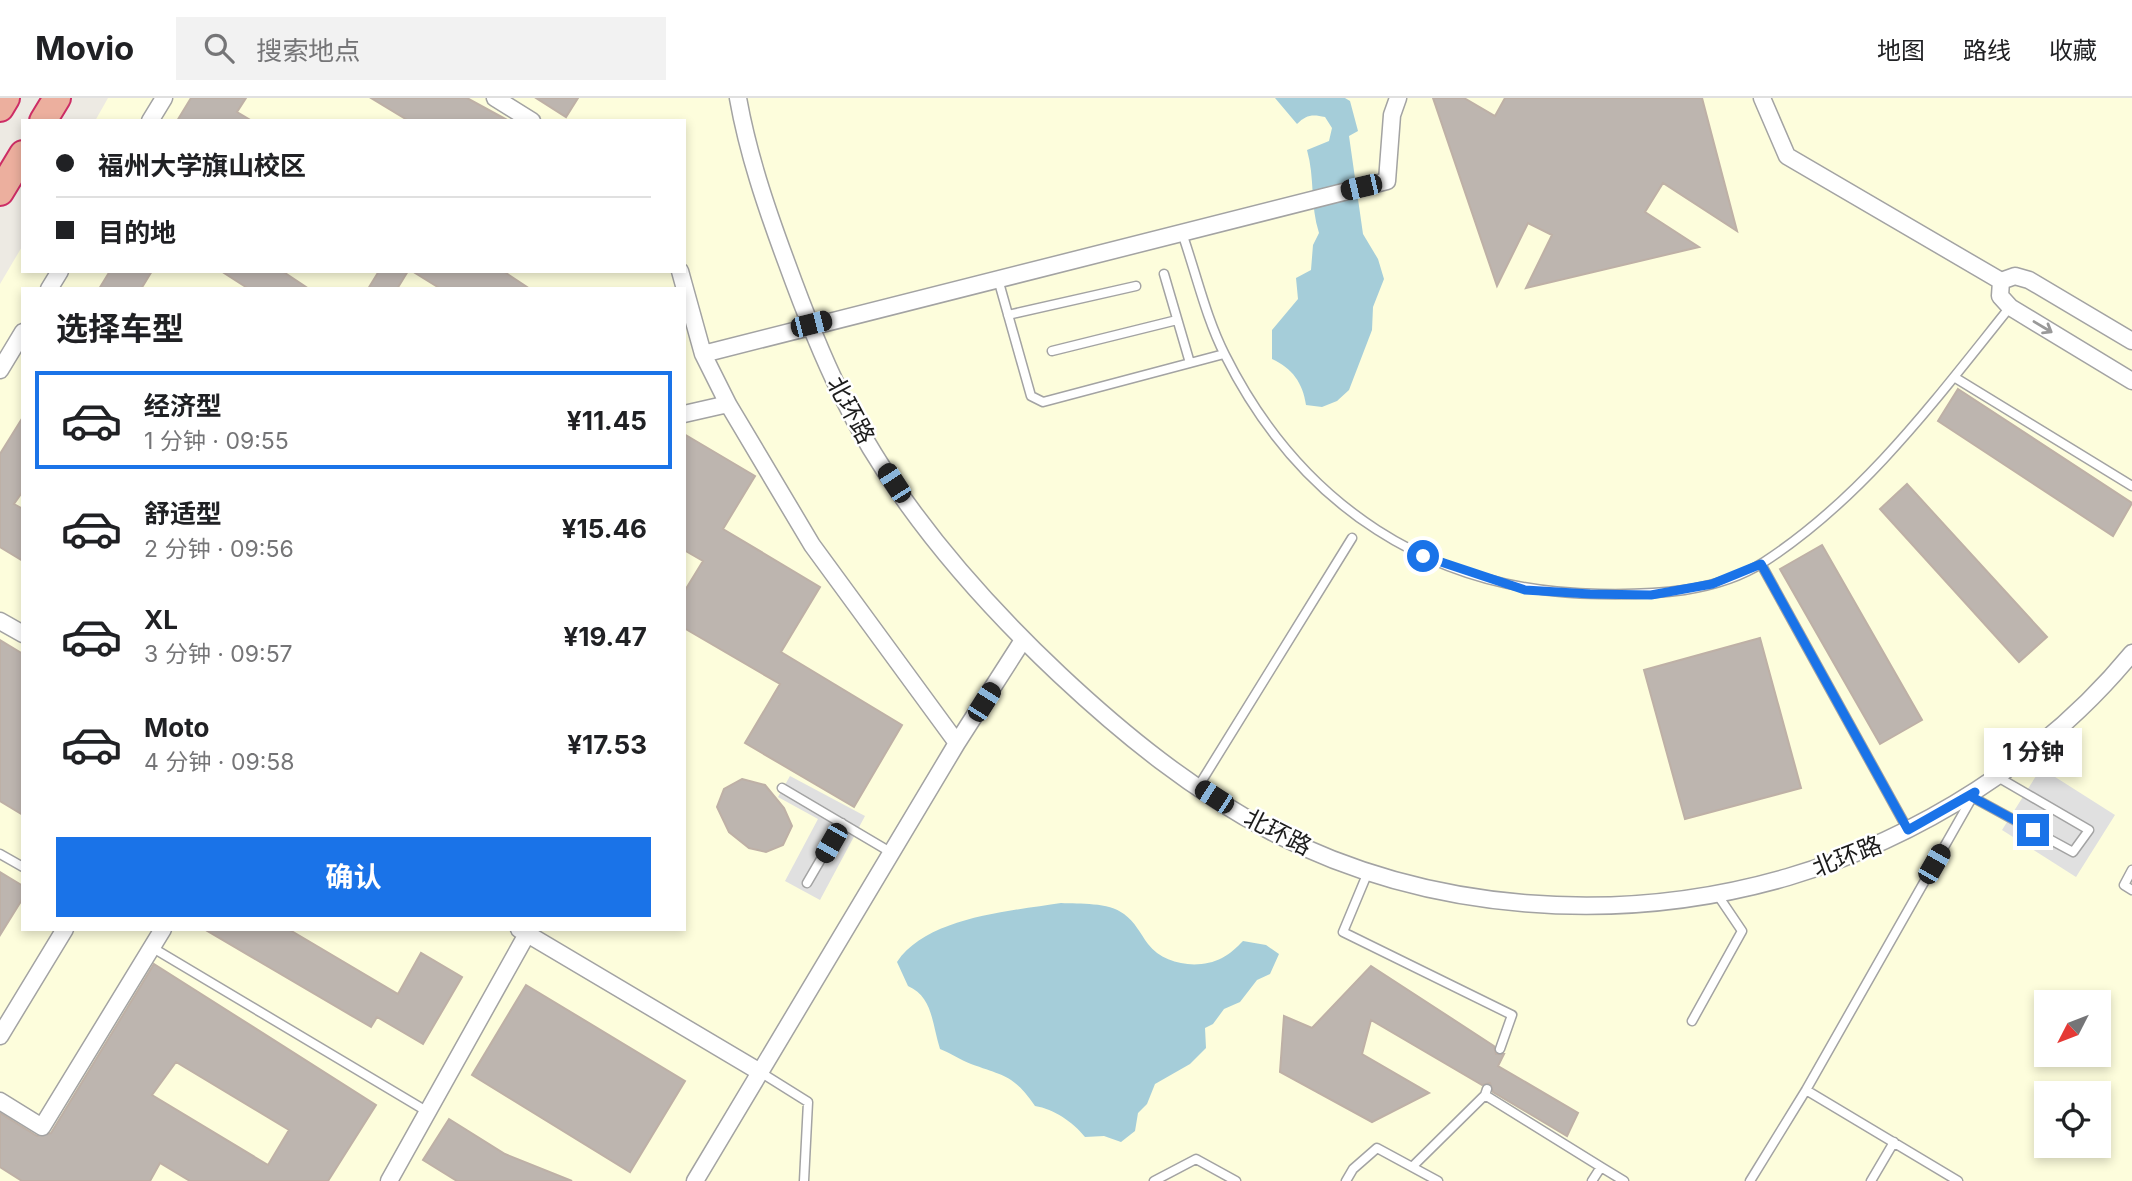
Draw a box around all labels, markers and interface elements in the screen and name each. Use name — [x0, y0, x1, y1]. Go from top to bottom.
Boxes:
search box — [176, 17, 666, 80]
text: Movio — [35, 28, 134, 68]
icon: search — [200, 29, 238, 67]
text: 搜索地点 — [256, 35, 360, 66]
text: 地图 — [1877, 36, 1925, 65]
text: 路线 — [1963, 36, 2011, 65]
text: 收藏 — [2049, 36, 2097, 65]
text: 福州大学旗山校区 — [98, 150, 306, 181]
car — [1339, 172, 1384, 202]
text: 目的地 — [98, 217, 176, 248]
text: 选择车型 — [56, 309, 184, 348]
car — [789, 309, 834, 339]
one-way arrow — [2033, 321, 2053, 335]
street label: 北环路 — [821, 371, 881, 449]
icon: car — [60, 389, 123, 452]
text: 经济型 — [144, 390, 222, 421]
text: ¥11.45 — [567, 405, 647, 436]
text: 1 分钟 · 09:55 — [144, 427, 289, 455]
car — [874, 460, 915, 506]
icon: car — [60, 497, 123, 560]
text: 舒适型 — [144, 498, 222, 529]
text: ¥15.46 — [562, 513, 647, 544]
text: 2 分钟 · 09:56 — [144, 535, 294, 563]
route start — [1407, 540, 1439, 572]
text: XL — [144, 604, 178, 635]
icon: car — [60, 605, 123, 668]
text: ¥19.47 — [563, 621, 647, 652]
text: 3 分钟 · 09:57 — [144, 640, 293, 668]
car — [964, 679, 1005, 725]
text: Moto — [144, 712, 209, 743]
icon: car — [60, 713, 123, 776]
callout: 1 分钟 — [1984, 728, 2082, 778]
text: ¥17.53 — [567, 729, 647, 760]
text: 1 分钟 — [2002, 738, 2064, 766]
text: 4 分钟 · 09:58 — [144, 748, 295, 776]
car — [1191, 777, 1238, 817]
street label: 北环路 — [1239, 803, 1317, 861]
route end — [2017, 814, 2049, 846]
car — [812, 820, 851, 866]
street label: 北环路 — [1808, 830, 1886, 882]
button: 确认 — [56, 837, 651, 917]
car — [1915, 841, 1954, 887]
north arrow — [2034, 990, 2110, 1068]
map controls — [2034, 990, 2111, 1158]
button: locate — [2034, 1081, 2111, 1158]

